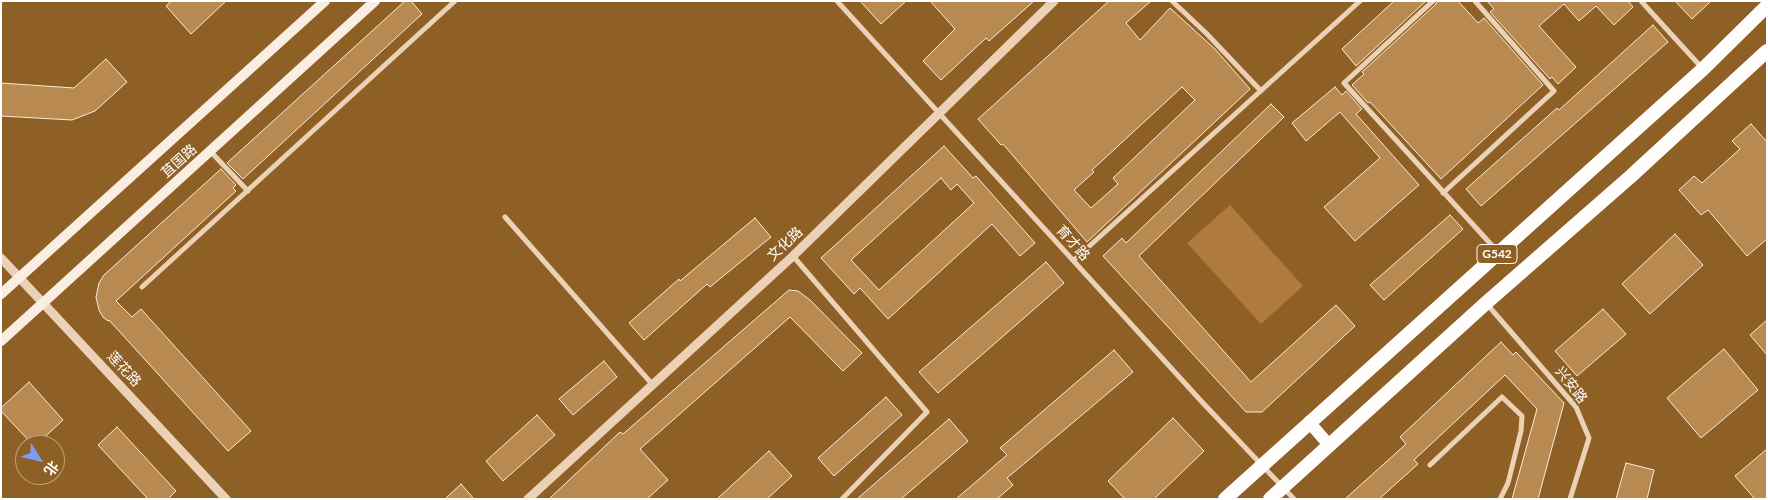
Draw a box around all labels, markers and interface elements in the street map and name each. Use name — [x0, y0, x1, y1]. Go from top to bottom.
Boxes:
street label: 苴国路 — [158, 141, 200, 181]
street label: 育才路 — [1053, 222, 1093, 264]
street label: 文化路 — [764, 224, 806, 264]
road number: G542 — [1477, 244, 1517, 264]
street label: 莲花路 — [104, 348, 144, 390]
street label: 兴安路 — [1551, 363, 1591, 407]
north arrow — [15, 435, 65, 485]
text: 北 — [41, 458, 63, 479]

